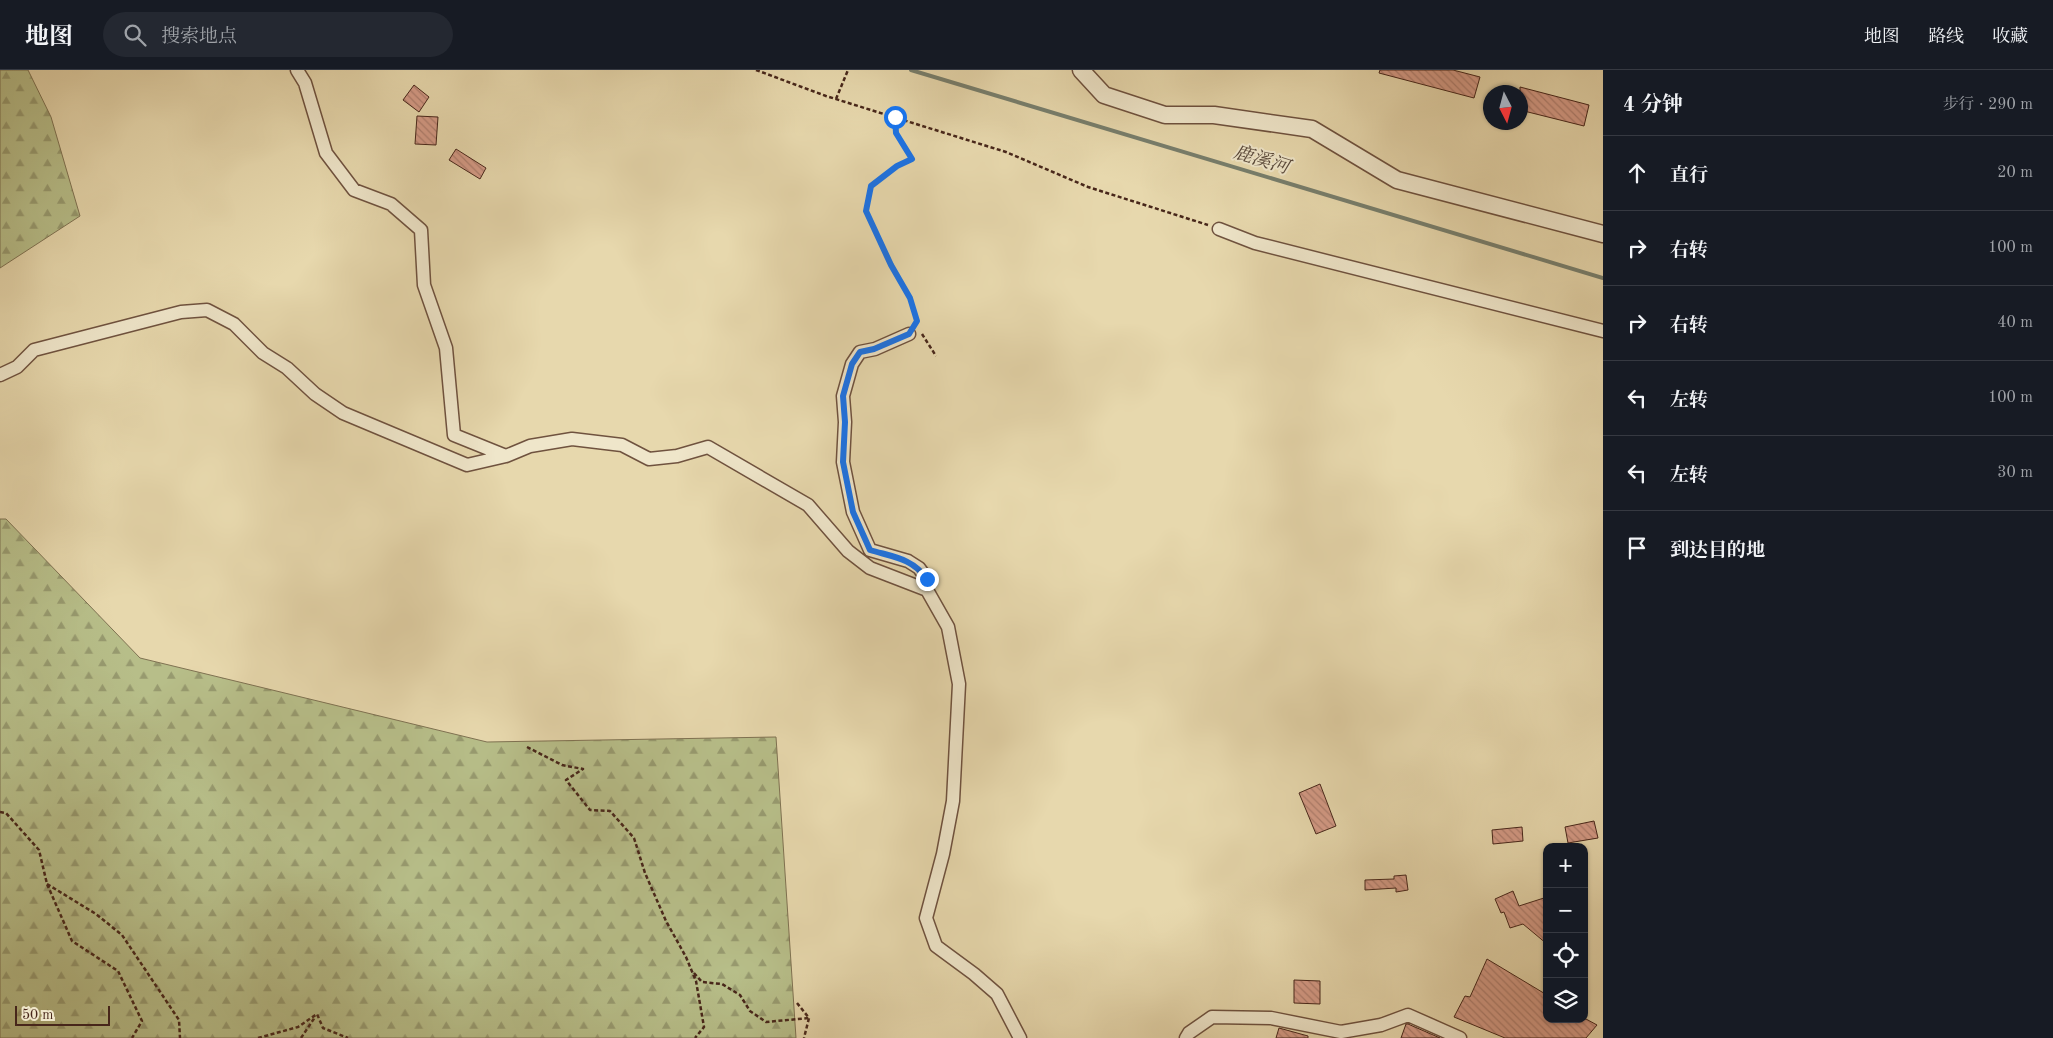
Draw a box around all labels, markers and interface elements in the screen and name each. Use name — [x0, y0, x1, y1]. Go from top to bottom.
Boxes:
search box — [103, 12, 453, 57]
icon: search — [121, 21, 149, 49]
text: 地图 — [25, 26, 73, 50]
text: 搜索地点 — [161, 28, 237, 47]
text: 地图 — [1864, 28, 1900, 46]
text: 路线 — [1928, 28, 1964, 46]
text: 收藏 — [1992, 28, 2028, 46]
north arrow — [1483, 85, 1528, 130]
text: 4 分钟 — [1623, 95, 1683, 116]
text: 步行 · 290 m — [1943, 97, 2033, 113]
route start — [884, 106, 907, 129]
water label: 鹿溪河 — [1231, 141, 1295, 179]
icon: ahead — [1623, 159, 1651, 187]
text: 20 m — [1997, 165, 2033, 181]
text: 直行 — [1670, 167, 1708, 186]
icon: right — [1623, 234, 1651, 262]
text: 100 m — [1988, 240, 2033, 256]
text: 右转 — [1670, 242, 1708, 261]
icon: right — [1623, 309, 1651, 337]
text: 40 m — [1997, 315, 2033, 331]
text: 右转 — [1670, 317, 1708, 336]
icon: left — [1623, 384, 1651, 412]
text: 100 m — [1988, 390, 2033, 406]
text: 左转 — [1670, 392, 1708, 411]
icon: left — [1623, 459, 1651, 487]
text: 30 m — [1997, 465, 2033, 481]
text: 左转 — [1670, 467, 1708, 486]
icon: arrive — [1623, 534, 1651, 562]
text: 到达目的地 — [1670, 542, 1765, 561]
route end — [916, 568, 939, 591]
map controls — [1543, 843, 1588, 1023]
button: + — [1543, 843, 1588, 888]
button: − — [1543, 888, 1588, 933]
button: locate — [1543, 933, 1588, 978]
button: layers — [1543, 978, 1588, 1023]
scale bar — [15, 1003, 110, 1026]
text: 50 m — [22, 1008, 53, 1022]

